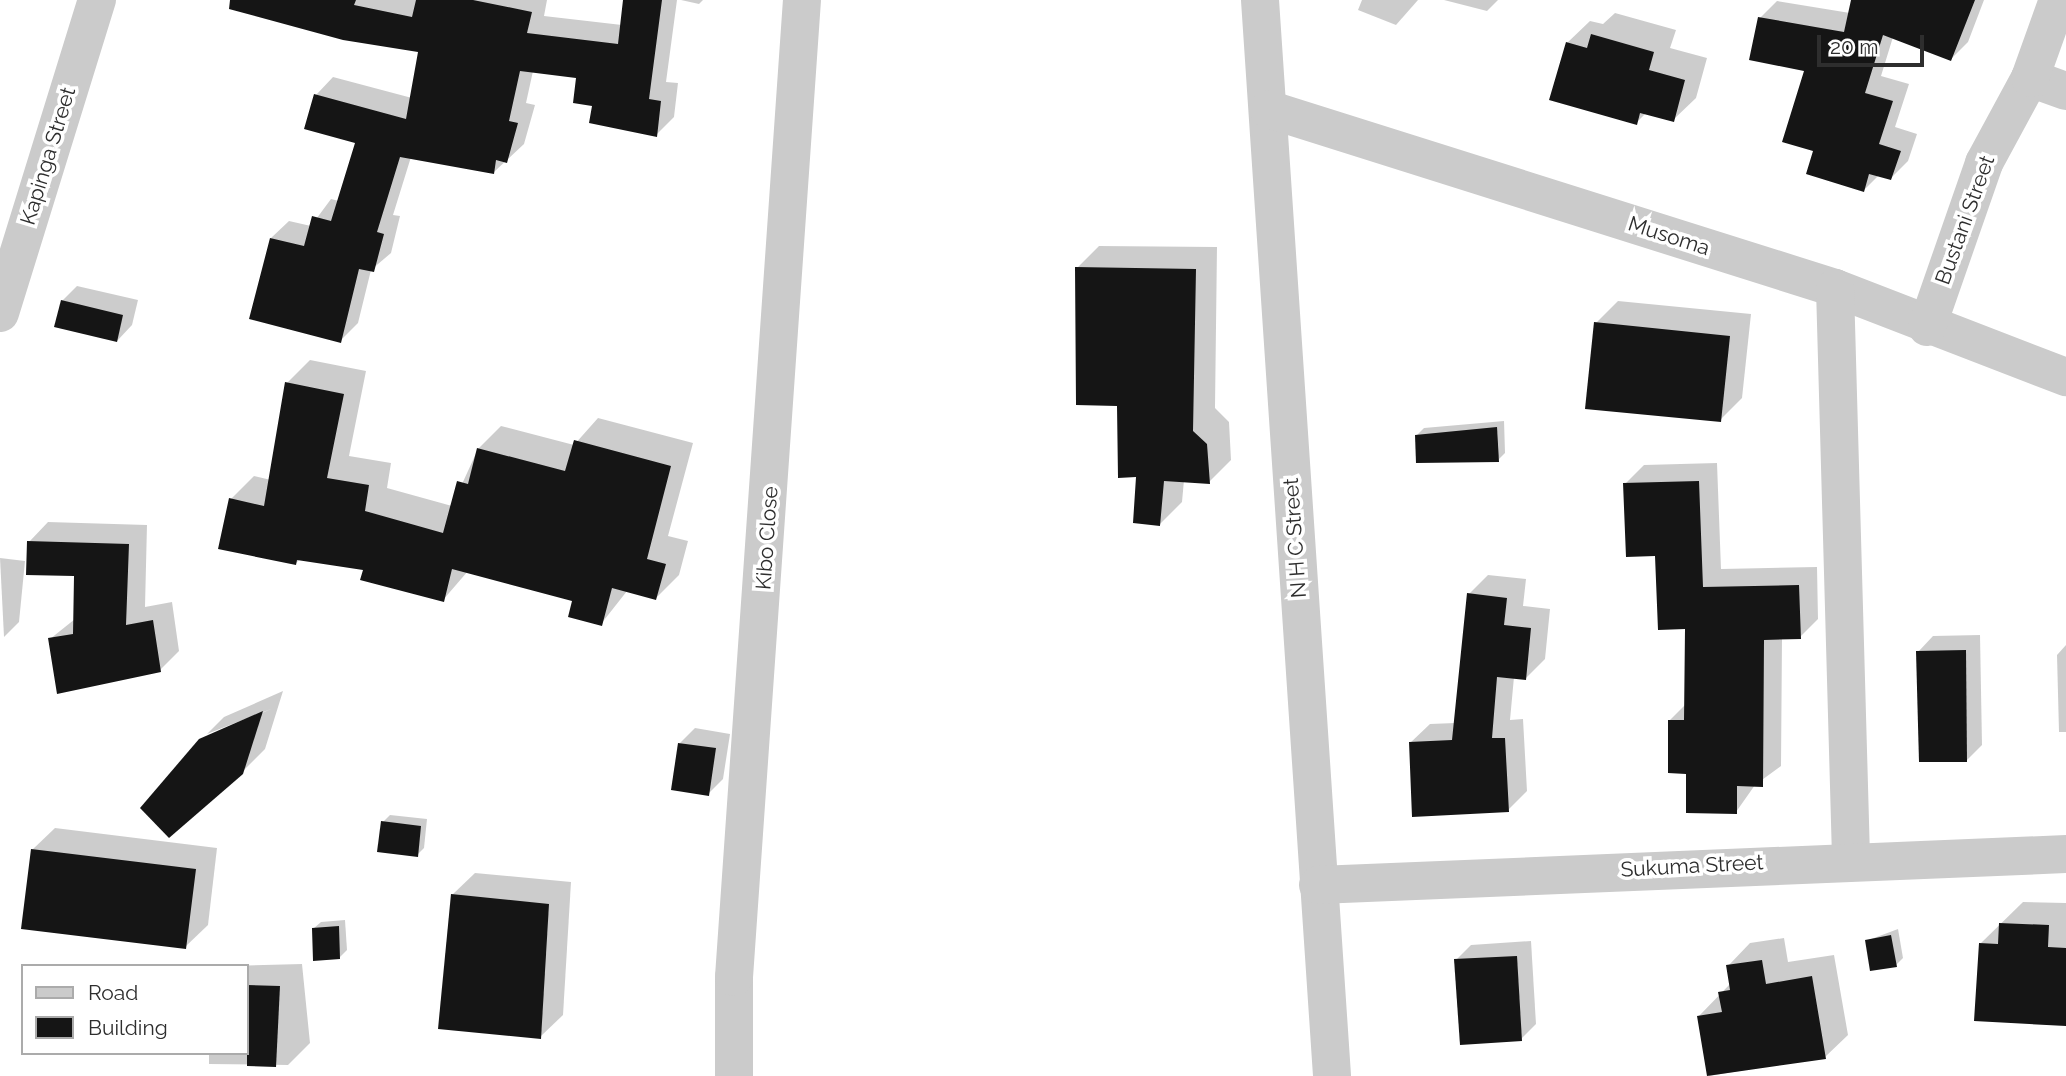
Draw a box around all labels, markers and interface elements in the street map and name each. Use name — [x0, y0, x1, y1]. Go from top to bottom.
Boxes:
scale bar — [1821, 21, 1928, 65]
text: 20 m — [1830, 34, 1878, 59]
street label: Kapinga Street — [15, 84, 81, 228]
street label: Bustani Street — [1930, 152, 2000, 288]
street label: Musoma — [1625, 211, 1713, 261]
street label: N H C Street — [1278, 477, 1312, 599]
street label: Kibo Close — [751, 485, 783, 591]
street label: Sukuma Street — [1620, 850, 1764, 882]
legend — [21, 964, 248, 1055]
text: Road — [88, 980, 138, 1005]
text: Building — [88, 1015, 168, 1040]

